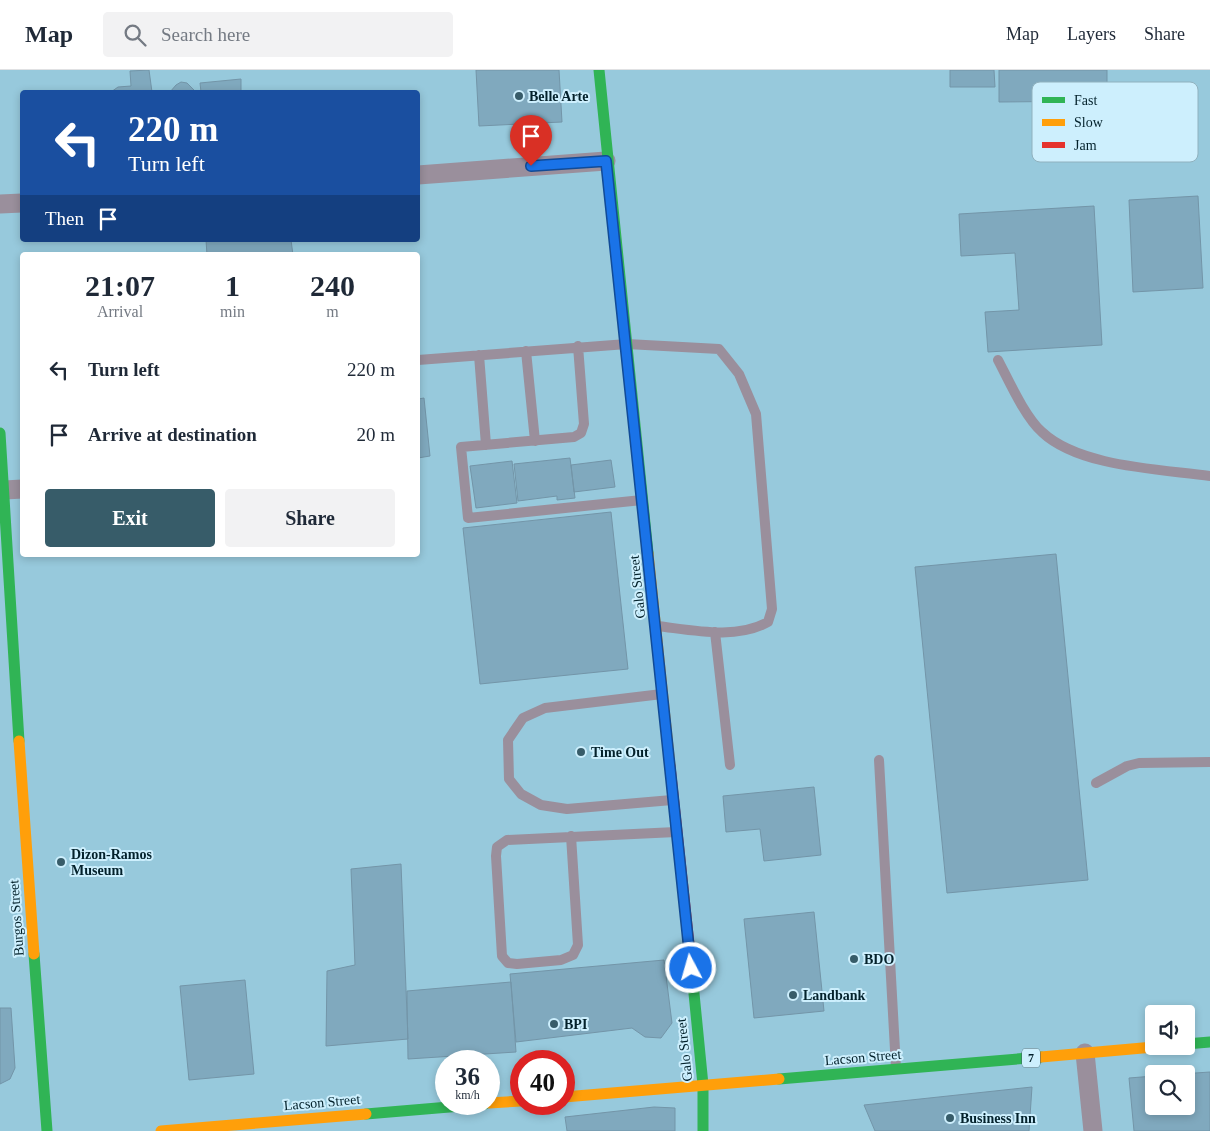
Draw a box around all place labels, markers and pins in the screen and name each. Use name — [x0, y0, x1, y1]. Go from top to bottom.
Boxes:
place label: Belle Arte — [529, 89, 588, 104]
marker: Belle Arte — [513, 90, 525, 102]
pin — [510, 115, 552, 166]
place label: Time Out — [591, 745, 649, 760]
marker: Time Out — [575, 746, 587, 758]
place label: Dizon-Ramos Museum — [71, 847, 152, 878]
marker: Dizon-Ramos Museum — [55, 856, 67, 868]
place label: BDO — [864, 952, 894, 967]
marker: BDO — [848, 953, 860, 965]
place label: Landbank — [803, 988, 865, 1003]
marker: Landbank — [787, 989, 799, 1001]
place label: BPI — [564, 1017, 587, 1032]
marker: BPI — [548, 1018, 560, 1030]
place label: Business Inn — [960, 1111, 1036, 1126]
marker: Business Inn — [944, 1112, 956, 1124]

